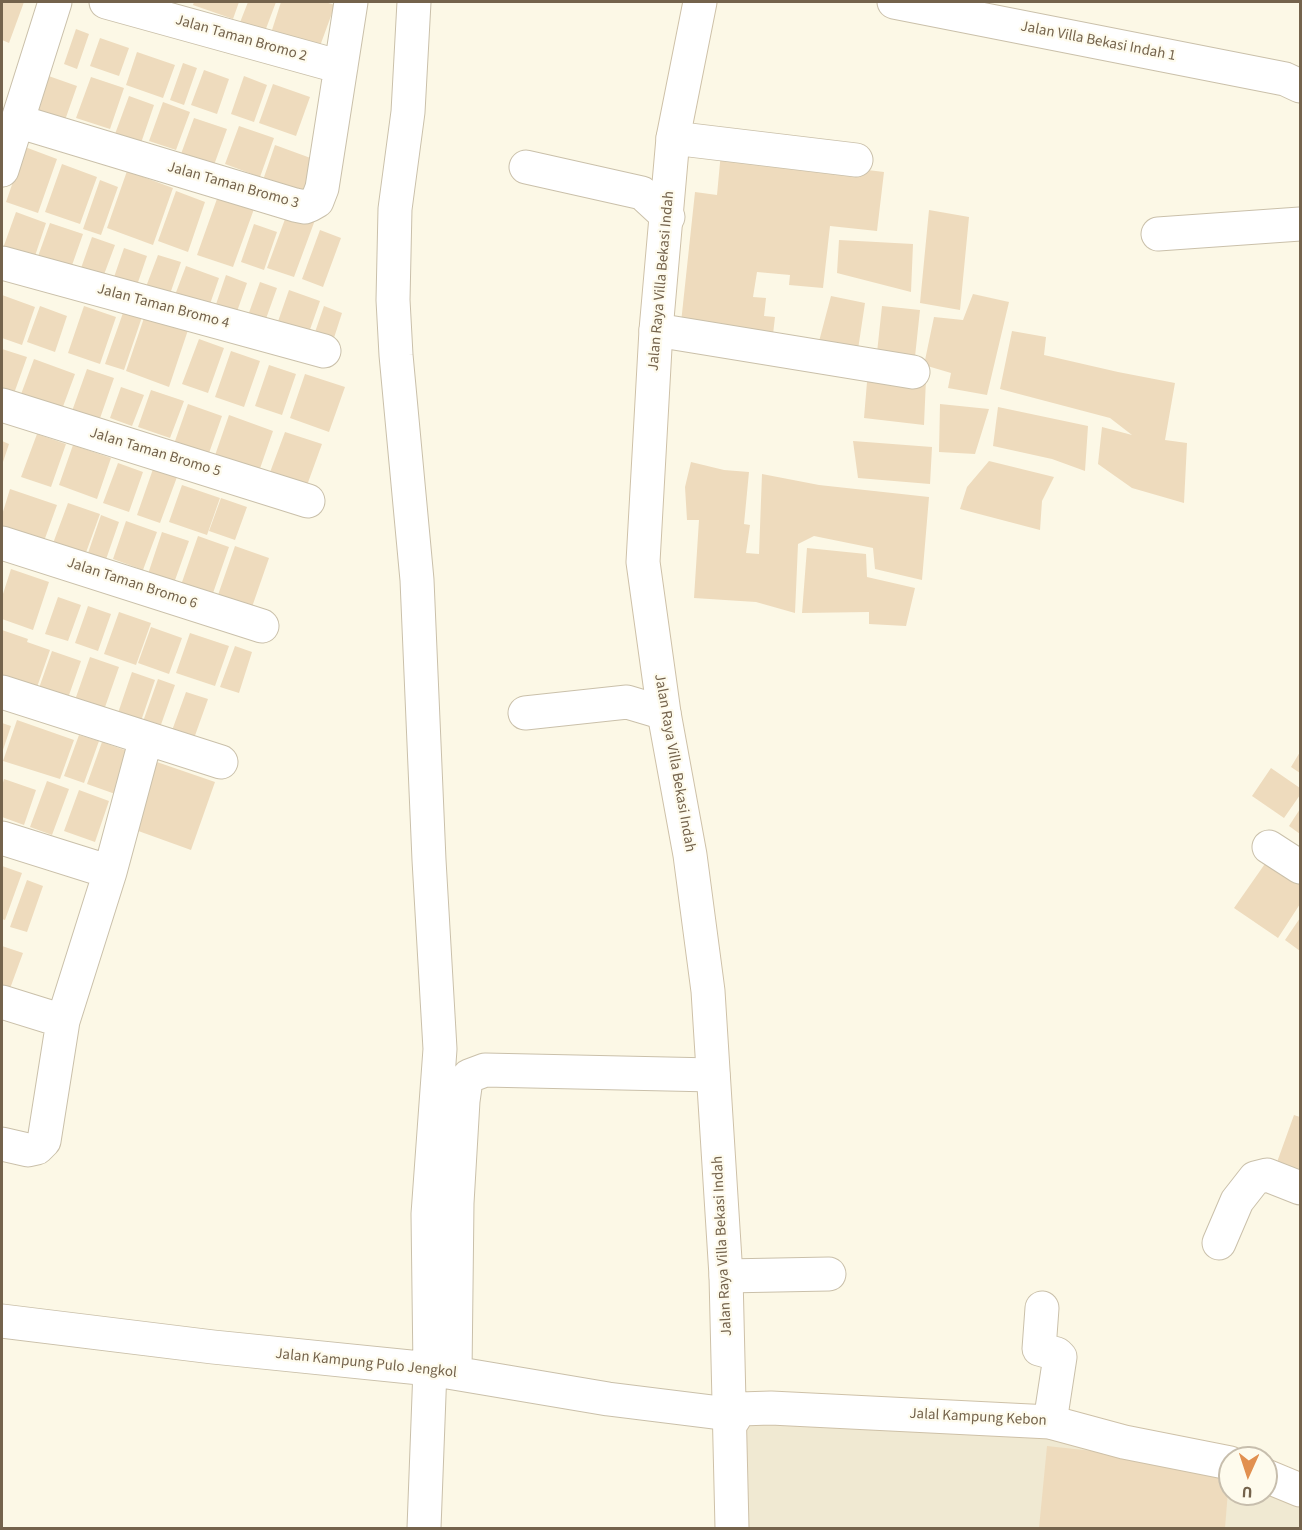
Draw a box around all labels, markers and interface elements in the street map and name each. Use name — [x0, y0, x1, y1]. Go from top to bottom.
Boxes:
street label: Jalan Taman Bromo 2 — [173, 12, 309, 66]
street label: Jalan Villa Bekasi Indah 1 — [1019, 18, 1177, 66]
street label: Jalan Taman Bromo 3 — [165, 159, 301, 213]
street label: Jalan Raya Villa Bekasi Indah — [645, 190, 679, 372]
street label: Jalan Taman Bromo 4 — [95, 281, 231, 333]
street label: Jalan Taman Bromo 5 — [87, 425, 223, 481]
street label: Jalan Taman Bromo 6 — [65, 554, 199, 614]
street label: Jalan Raya Villa Bekasi Indah — [649, 673, 699, 853]
street label: Jalan Raya Villa Bekasi Indah — [709, 1155, 737, 1337]
street label: Jalan Kampung Pulo Jengkol — [274, 1346, 458, 1382]
street label: Jalal Kampung Kebon — [909, 1405, 1047, 1431]
north arrow — [1218, 1446, 1278, 1506]
text: U — [1241, 1481, 1253, 1503]

